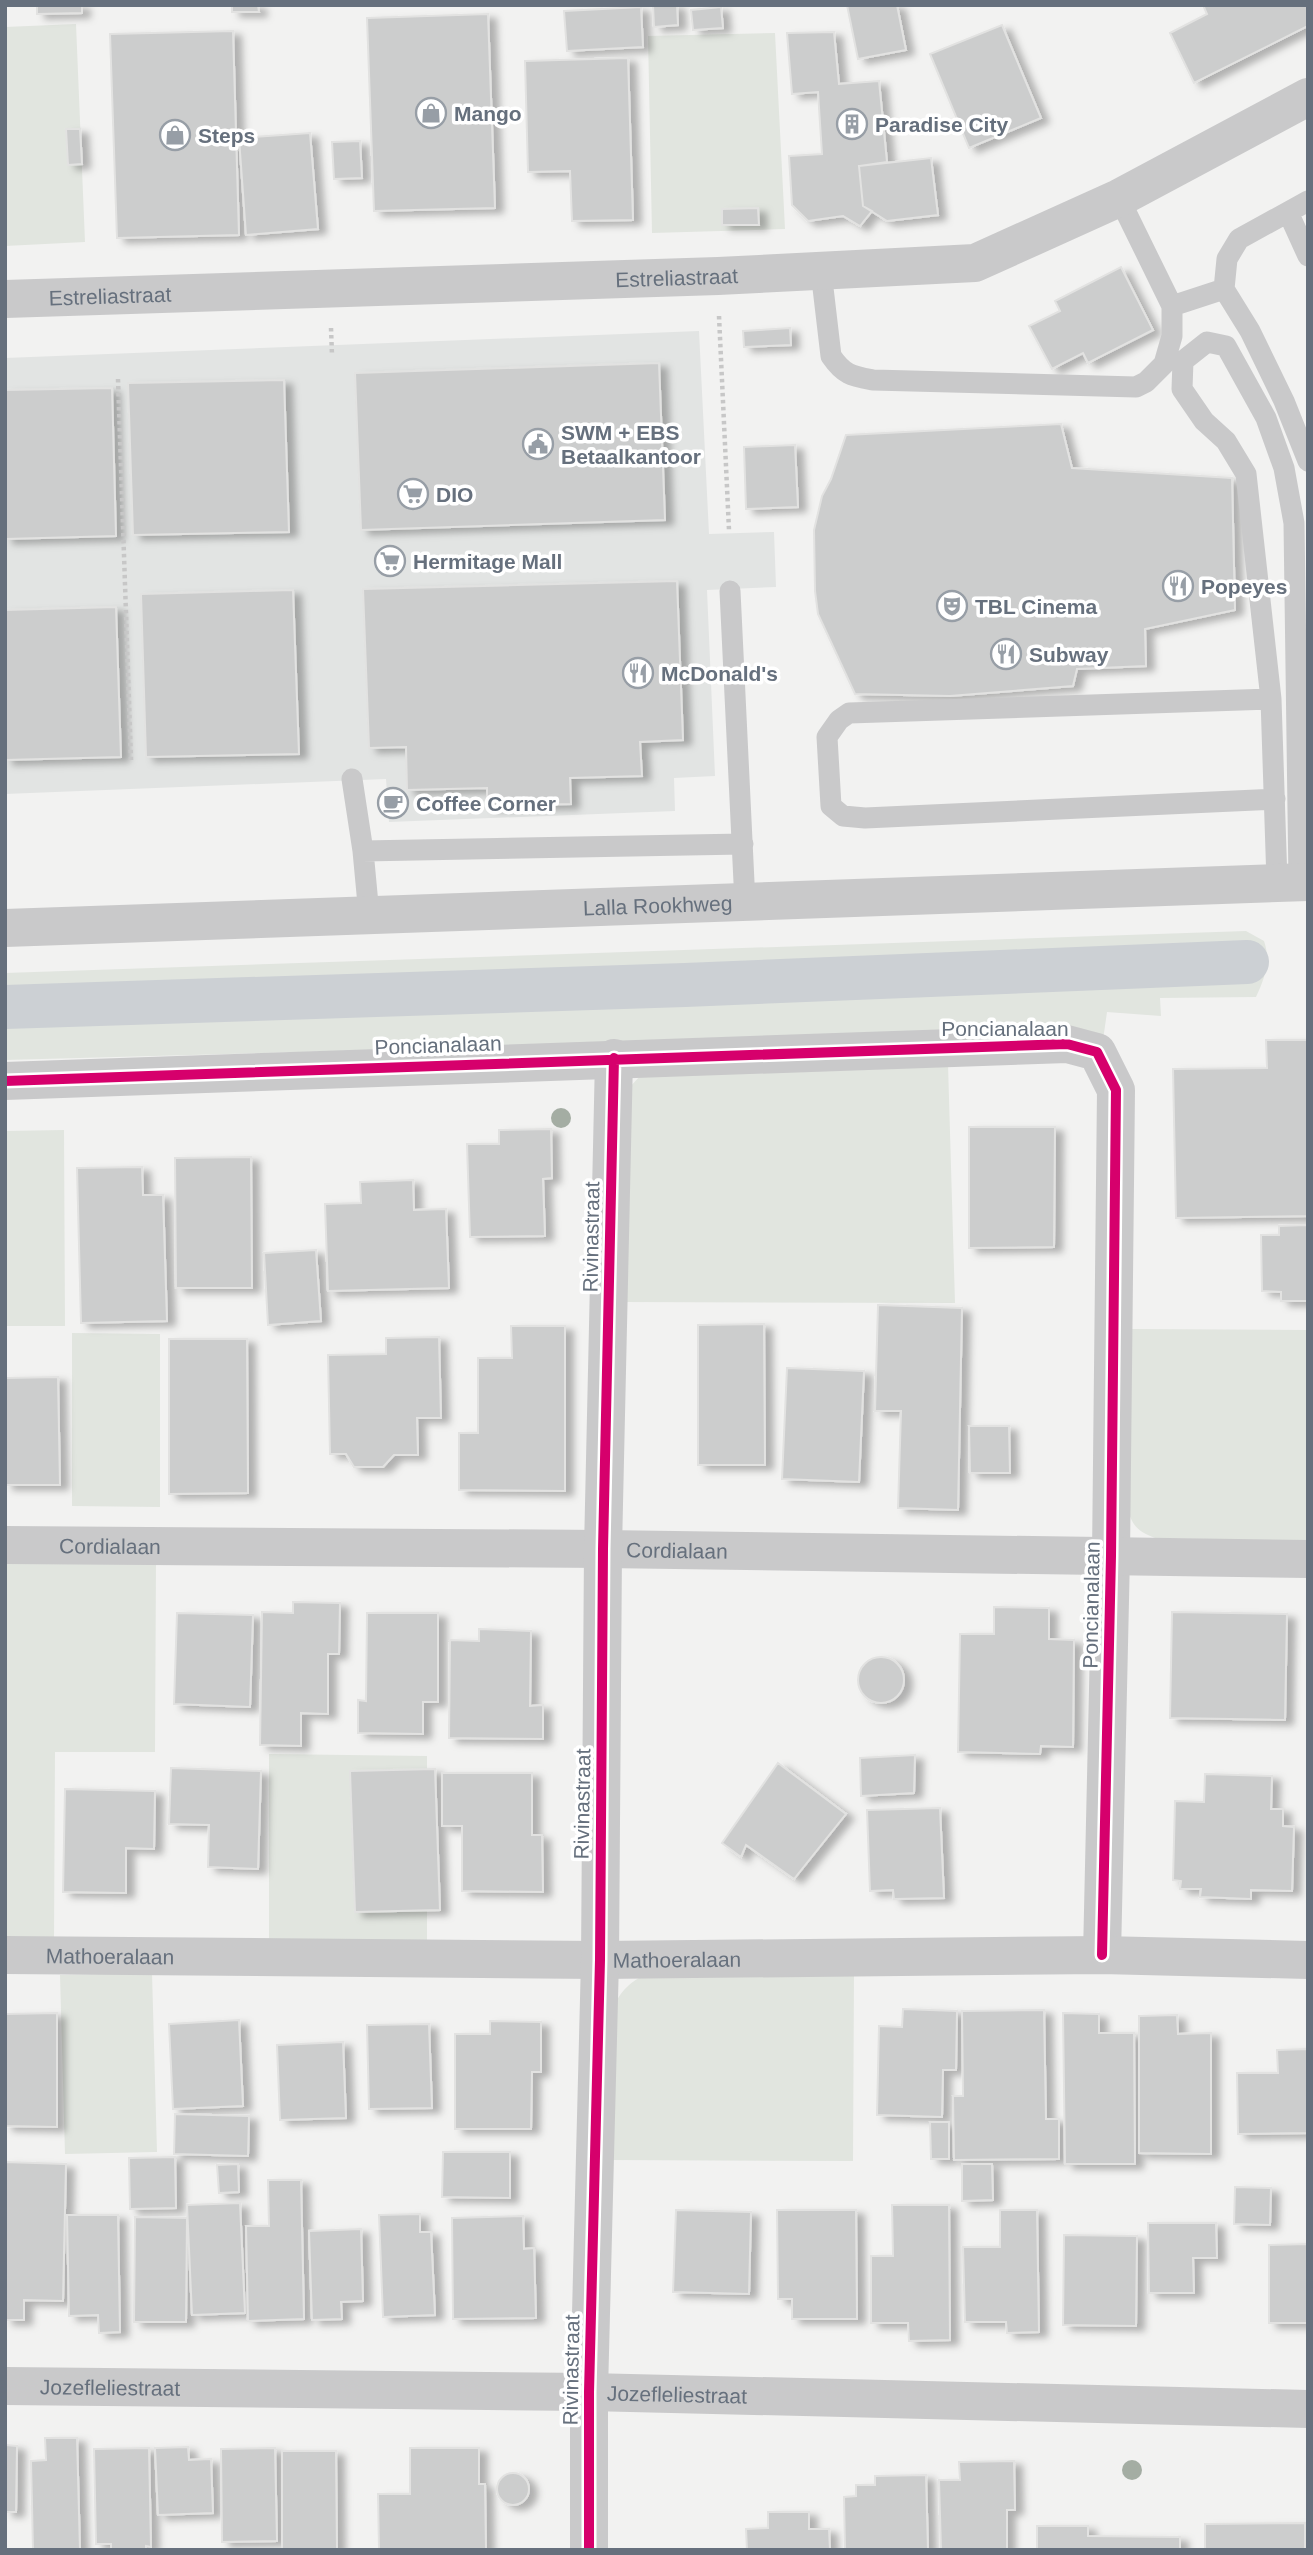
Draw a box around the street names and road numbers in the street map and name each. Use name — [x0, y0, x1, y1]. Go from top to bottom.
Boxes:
street label: Estreliastraat — [615, 263, 739, 291]
street label: Estreliastraat — [48, 282, 172, 309]
street label: Lalla Rookhweg — [582, 891, 733, 919]
street label: Poncianalaan — [941, 1017, 1069, 1040]
street label: Poncianalaan — [374, 1031, 502, 1059]
street label: Rivinastraat — [579, 1181, 603, 1293]
street label: Cordialaan — [59, 1534, 161, 1558]
street label: Cordialaan — [626, 1538, 728, 1562]
street label: Poncianalaan — [1078, 1541, 1104, 1669]
street label: Rivinastraat — [570, 1748, 594, 1860]
street label: Mathoeralaan — [46, 1944, 174, 1968]
street label: Mathoeralaan — [613, 1947, 741, 1971]
street label: Rivinastraat — [559, 2314, 583, 2426]
street label: Jozefleliestraat — [40, 2375, 180, 2399]
street label: Jozefleliestraat — [607, 2381, 747, 2407]

